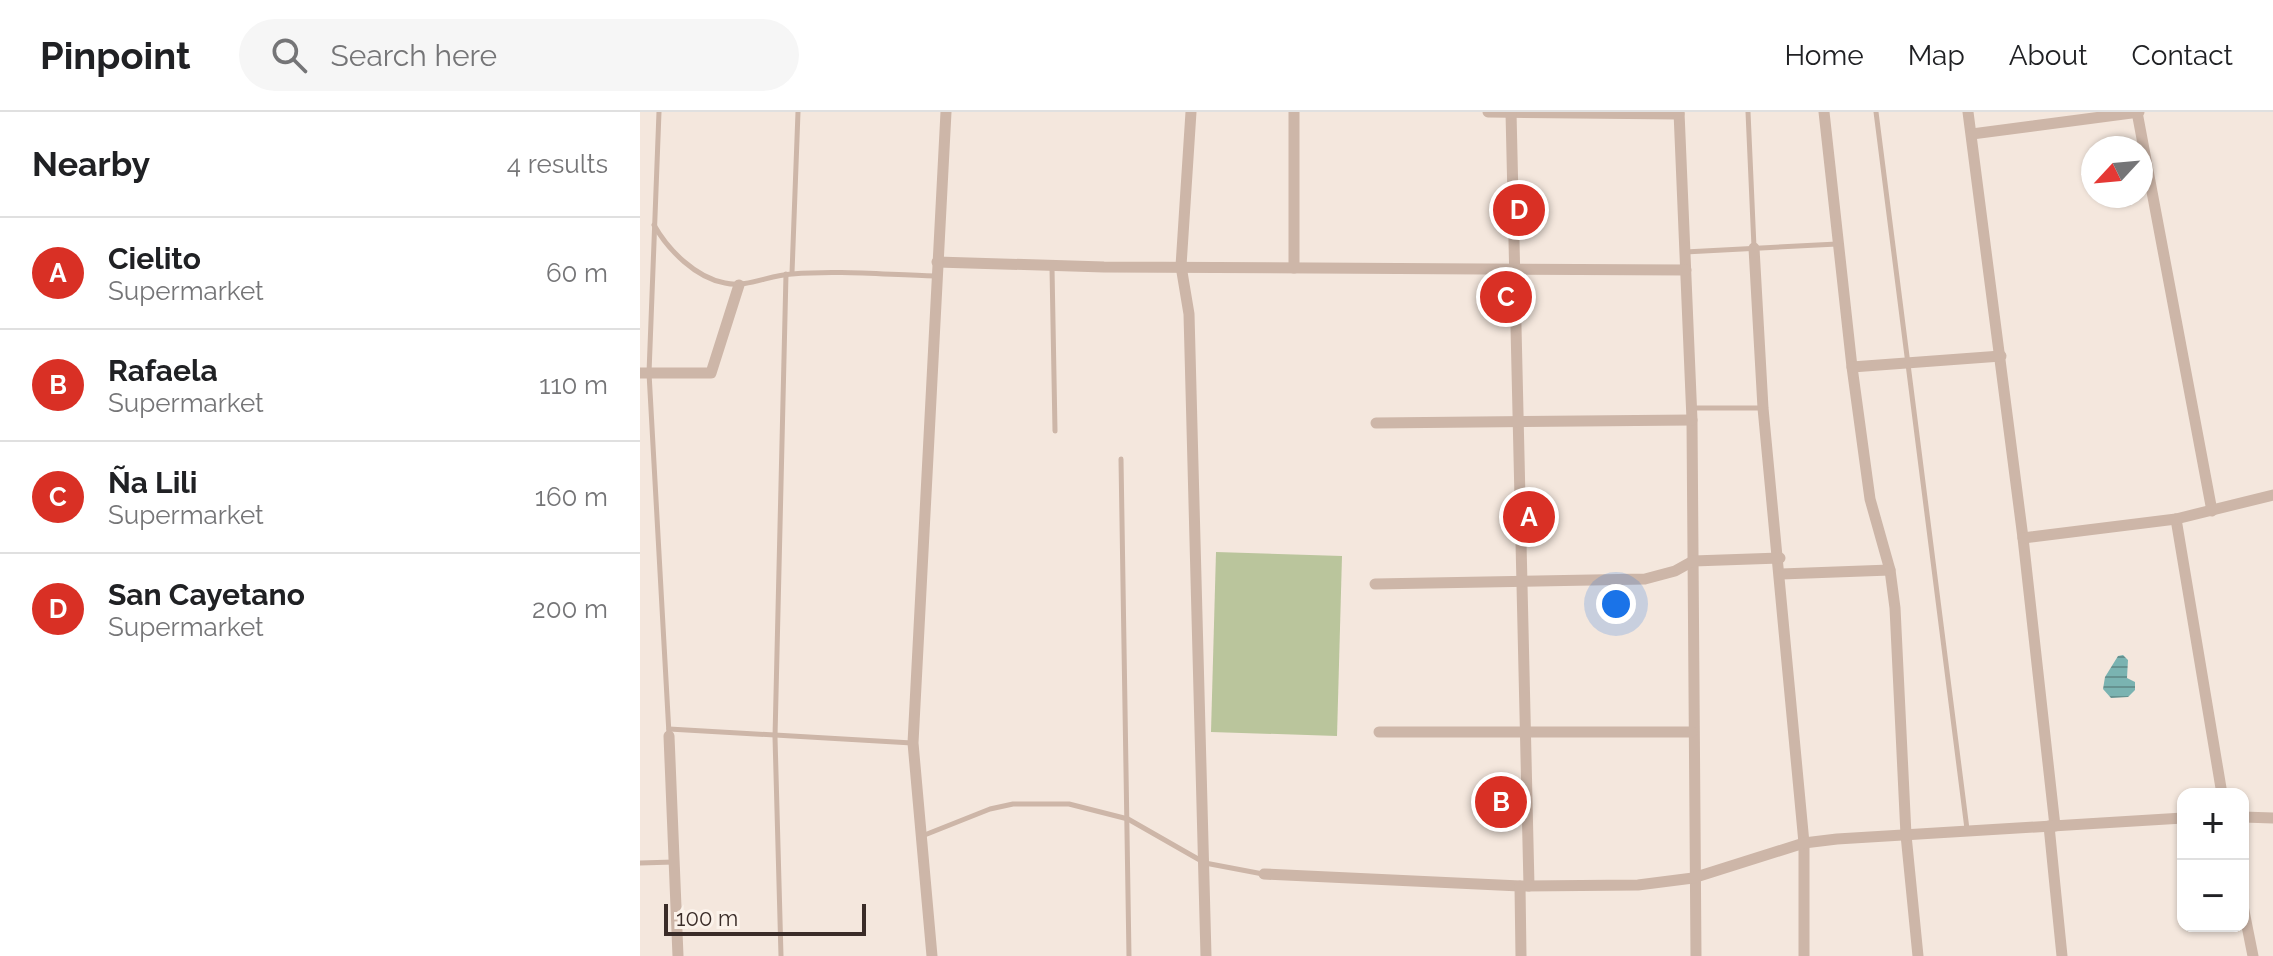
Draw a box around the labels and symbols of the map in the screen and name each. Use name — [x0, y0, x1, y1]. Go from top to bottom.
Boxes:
north arrow — [2081, 136, 2153, 208]
pin: D — [1493, 180, 1545, 240]
pin: C — [1480, 267, 1532, 327]
pin: A — [1503, 487, 1555, 547]
your location — [1596, 584, 1636, 624]
pin: B — [1475, 772, 1527, 832]
scale bar — [664, 900, 866, 936]

